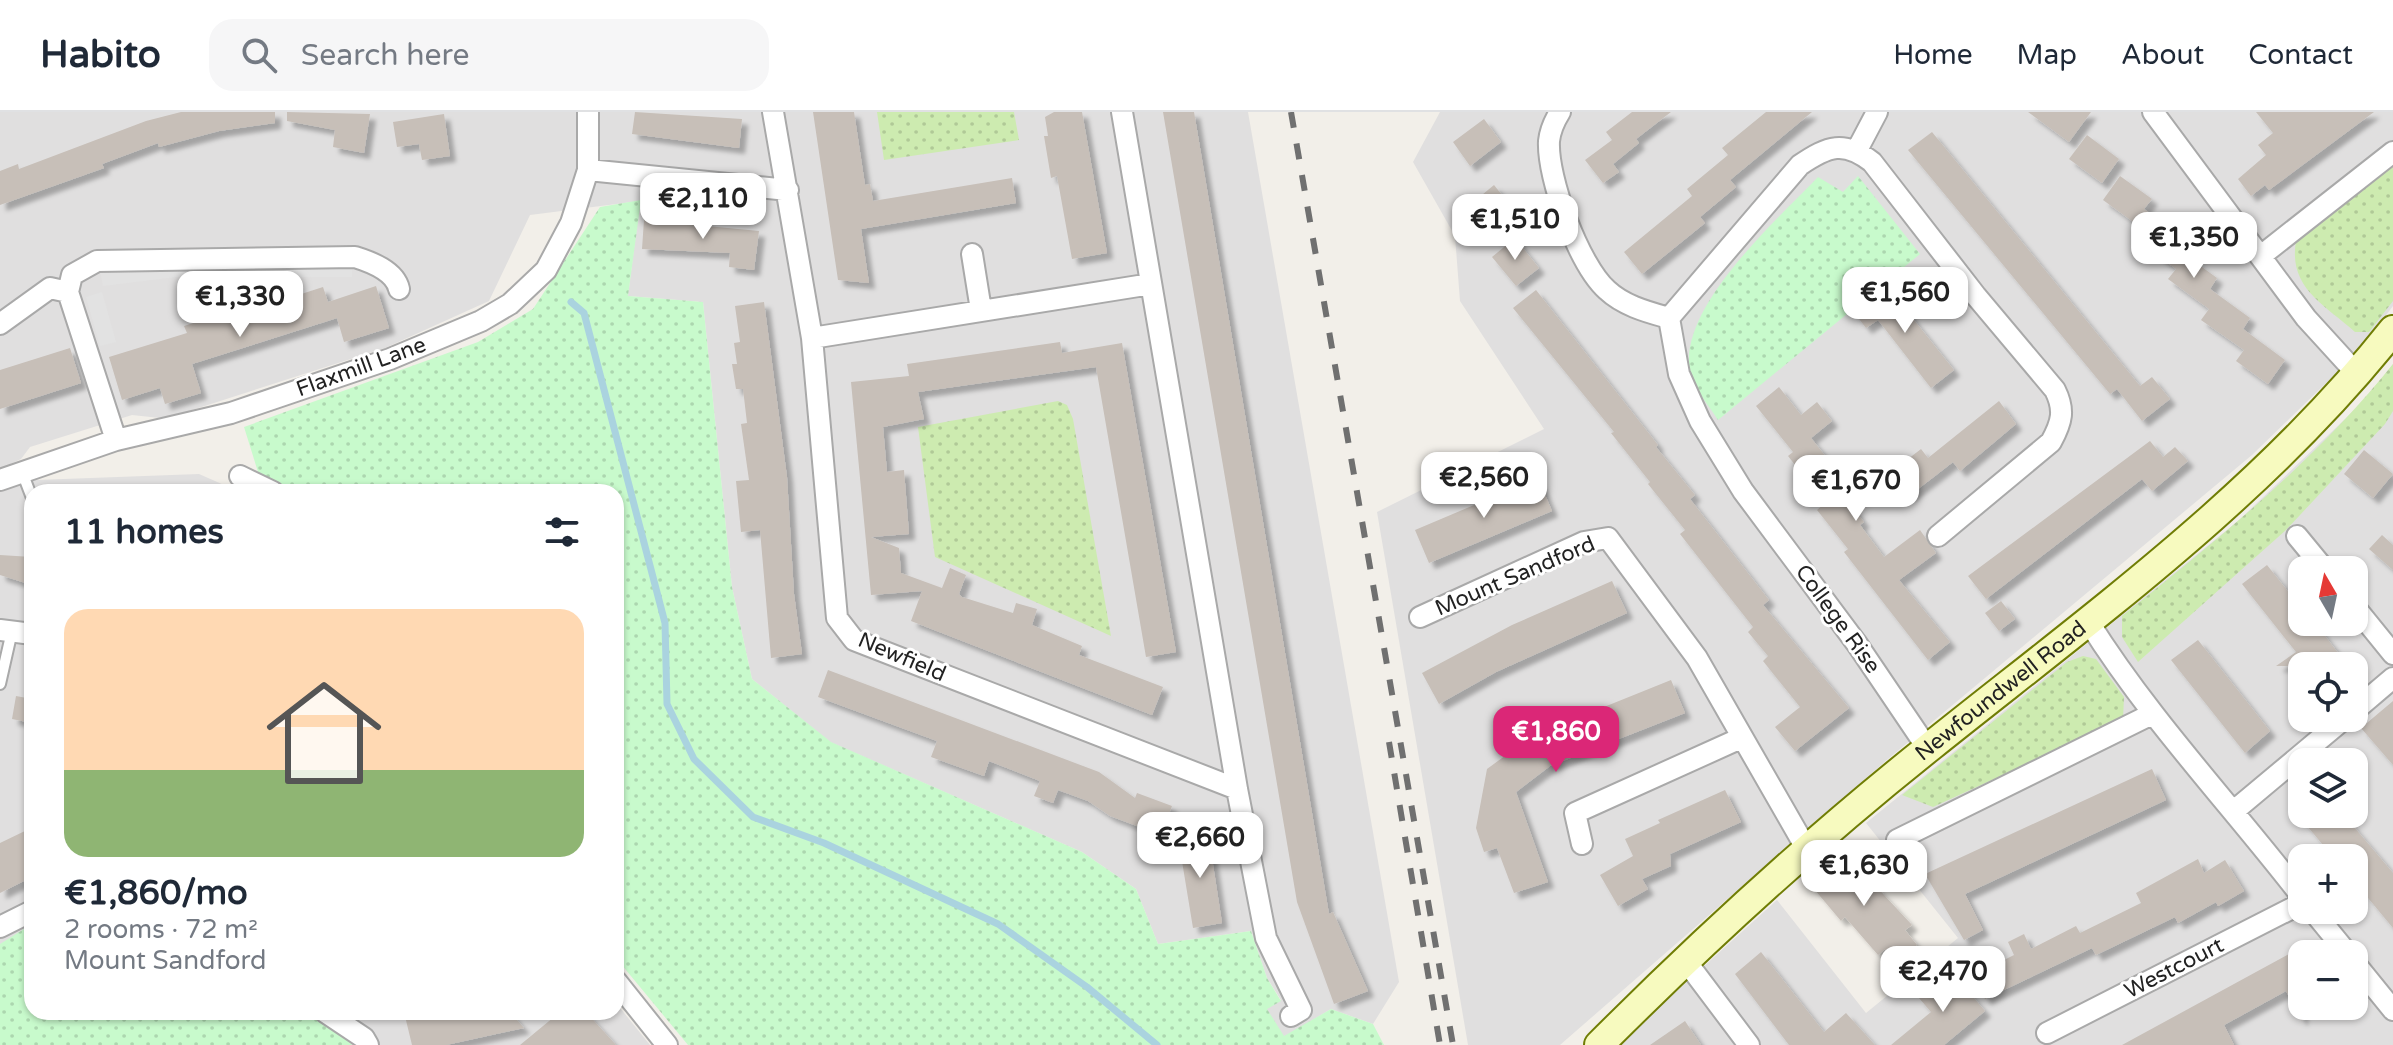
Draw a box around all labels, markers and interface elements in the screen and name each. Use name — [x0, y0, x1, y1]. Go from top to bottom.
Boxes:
search box — [209, 19, 769, 91]
text: Habito — [40, 32, 161, 78]
icon: search — [237, 33, 281, 77]
text: Search here — [301, 37, 470, 74]
text: Home — [1893, 38, 1973, 72]
text: Map — [2017, 38, 2077, 72]
text: About — [2121, 38, 2204, 72]
text: Contact — [2248, 38, 2353, 72]
pin: €2,110 — [638, 173, 768, 241]
text: €2,110 — [658, 183, 748, 214]
pin: €1,510 — [1450, 194, 1580, 262]
text: €1,510 — [1470, 204, 1560, 235]
pin: €1,350 — [2129, 212, 2259, 280]
text: €1,350 — [2149, 222, 2239, 253]
pin: €1,560 — [1840, 267, 1970, 335]
pin: €1,330 — [175, 271, 305, 339]
text: €1,560 — [1860, 277, 1950, 308]
text: €1,330 — [195, 281, 285, 312]
street label: Flaxmill Lane — [293, 331, 429, 403]
pin: €2,560 — [1419, 452, 1549, 520]
pin: €1,670 — [1791, 455, 1921, 523]
text: €2,560 — [1439, 462, 1529, 493]
text: €1,670 — [1811, 465, 1901, 496]
icon: filters — [540, 510, 584, 554]
text: 11 homes — [64, 512, 224, 553]
street label: Mount Sandford — [1431, 531, 1599, 621]
north arrow — [2288, 556, 2368, 636]
map controls — [2288, 556, 2368, 1020]
street label: College Rise — [1790, 560, 1886, 678]
street label: Newfoundwell Road — [1910, 615, 2091, 766]
street label: Newfield — [854, 627, 950, 687]
button: locate — [2288, 652, 2368, 732]
icon: home — [252, 661, 396, 805]
pin: €1,860 — [1491, 706, 1621, 774]
text: €1,860 — [1511, 716, 1601, 747]
button: layers — [2288, 748, 2368, 828]
pin: €2,660 — [1135, 812, 1265, 880]
text: €2,660 — [1155, 822, 1245, 853]
pin: €1,630 — [1799, 840, 1929, 908]
button: + — [2288, 844, 2368, 924]
text: €1,630 — [1819, 850, 1909, 881]
text: €1,860/mo — [64, 873, 248, 914]
text: 2 rooms · 72 m² — [64, 914, 258, 945]
street label: Westcourt — [2120, 932, 2228, 1004]
button: − — [2288, 940, 2368, 1020]
text: Mount Sandford — [64, 945, 266, 976]
pin: €2,470 — [1878, 946, 2008, 1014]
text: €2,470 — [1898, 956, 1988, 987]

